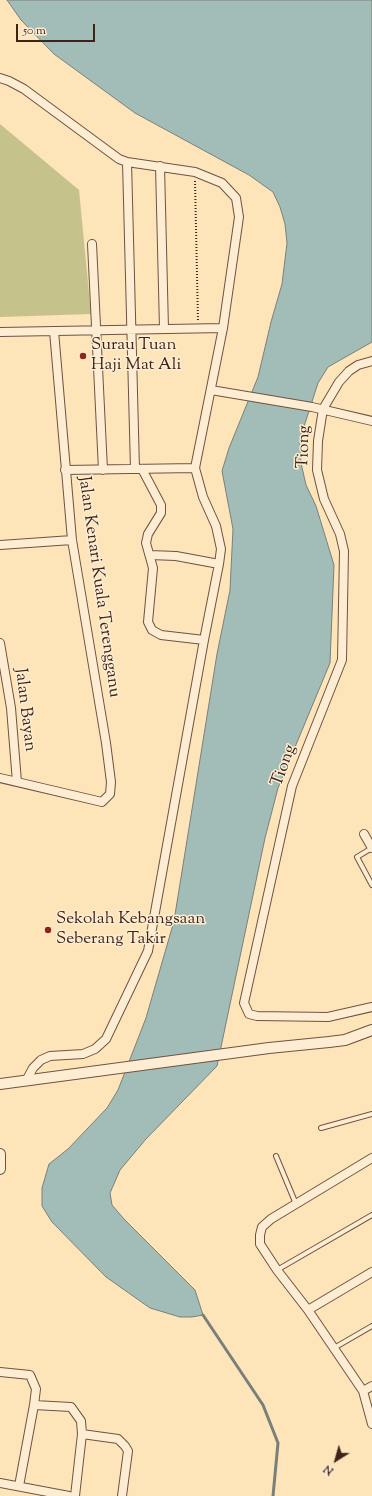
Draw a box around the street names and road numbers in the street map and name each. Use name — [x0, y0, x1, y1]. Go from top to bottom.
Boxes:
street label: Tiong — [294, 425, 316, 469]
street label: Jalan Kenari Kuala Terengganu — [72, 475, 124, 699]
street label: Jalan Bayan — [9, 667, 39, 753]
street label: Tiong — [268, 742, 302, 790]

